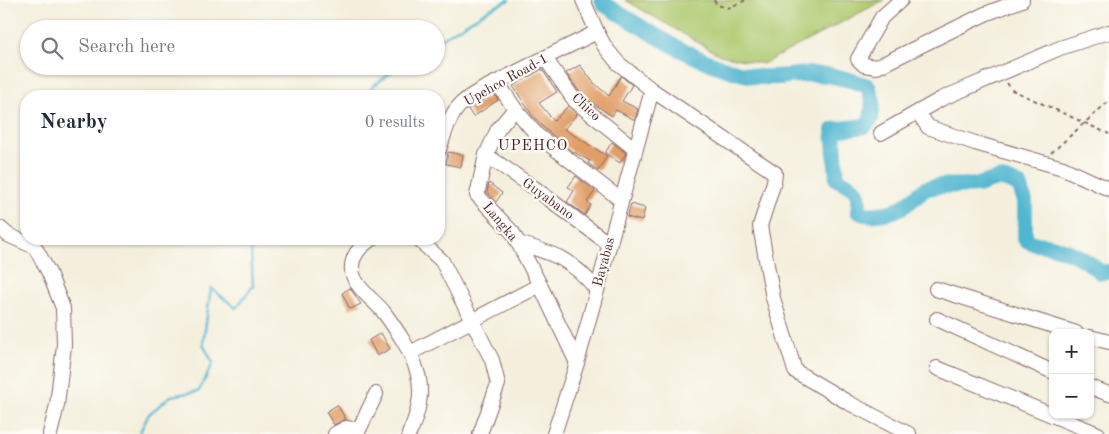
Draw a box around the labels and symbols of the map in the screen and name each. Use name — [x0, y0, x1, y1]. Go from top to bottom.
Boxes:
street label: Upehco Road-1 — [462, 51, 550, 109]
street label: Chico — [569, 90, 603, 124]
district label: UPEHCO — [498, 139, 568, 154]
street label: Guyabano — [520, 176, 576, 222]
street label: Langka — [480, 200, 520, 244]
street label: Bayabas — [591, 236, 617, 288]

